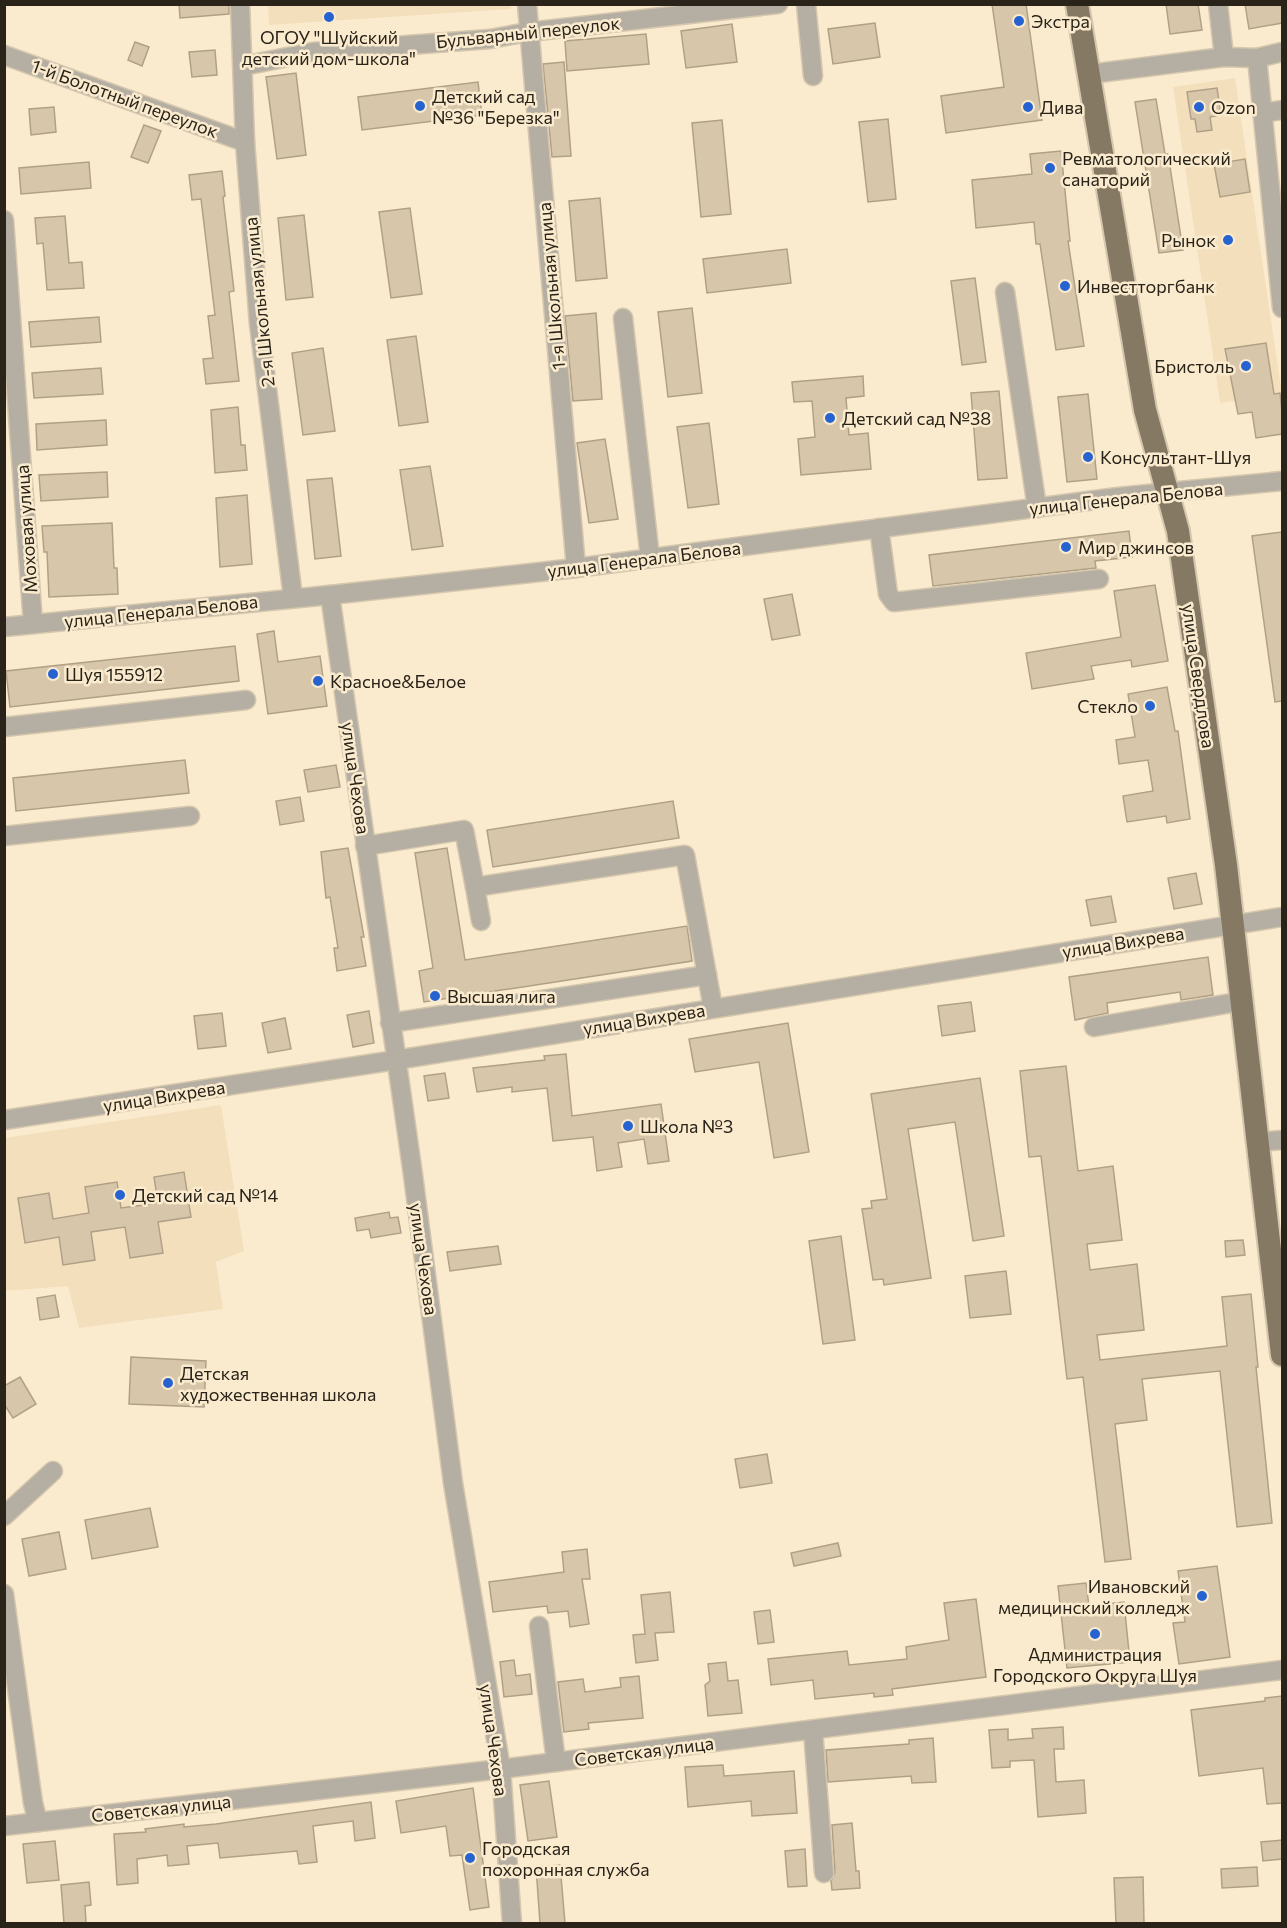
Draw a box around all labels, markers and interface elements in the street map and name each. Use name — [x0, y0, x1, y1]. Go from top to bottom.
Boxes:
marker: ОГОУ "Шуйский детский дом-школа" — [322, 10, 336, 24]
place label: Экстра — [1031, 10, 1090, 32]
street label: Бульварный переулок — [435, 11, 621, 53]
marker: Экстра — [1012, 14, 1026, 28]
place label: ОГОУ "Шуйский детский дом-школа" — [242, 26, 416, 69]
street label: 1-й Болотный переулок — [29, 54, 221, 142]
place label: Детский сад №36 "Березка" — [432, 85, 560, 128]
place label: Дива — [1040, 96, 1083, 118]
place label: Ozon — [1211, 96, 1256, 118]
marker: Детский сад №36 "Березка" — [413, 99, 427, 113]
marker: Дива — [1021, 100, 1035, 114]
marker: Ozon — [1192, 100, 1206, 114]
place label: Ревматологический санаторий — [1062, 147, 1231, 190]
marker: Ревматологический санаторий — [1043, 161, 1057, 175]
street label: 1-я Школьная улица — [533, 201, 569, 371]
street label: 2-я Школьная улица — [239, 216, 279, 388]
place label: Рынок — [1161, 229, 1216, 251]
marker: Рынок — [1221, 233, 1235, 247]
place label: Инвестторгбанк — [1077, 275, 1215, 297]
marker: Инвестторгбанк — [1058, 279, 1072, 293]
place label: Бристоль — [1154, 355, 1234, 377]
marker: Бристоль — [1239, 359, 1253, 373]
place label: Детский сад №38 — [842, 407, 991, 429]
marker: Детский сад №38 — [823, 411, 837, 425]
place label: Консультант-Шуя — [1100, 446, 1251, 468]
marker: Консультант-Шуя — [1081, 450, 1095, 464]
street label: Моховая улица — [11, 464, 41, 594]
street label: улица Генерала Белова — [1028, 477, 1224, 519]
street label: улица Генерала Белова — [546, 536, 742, 582]
place label: Мир джинсов — [1078, 536, 1194, 558]
marker: Мир джинсов — [1059, 540, 1073, 554]
street label: улица Генерала Белова — [63, 590, 259, 632]
street label: улица Свердлова — [1178, 602, 1220, 750]
place label: Шуя 155912 — [65, 663, 163, 685]
marker: Шуя 155912 — [46, 667, 60, 681]
place label: Красное&Белое — [330, 670, 466, 692]
marker: Красное&Белое — [311, 674, 325, 688]
place label: Стекло — [1077, 695, 1138, 717]
marker: Стекло — [1143, 699, 1157, 713]
street label: улица Чехова — [337, 720, 375, 836]
street label: улица Вихрева — [1060, 922, 1186, 962]
place label: Высшая лига — [447, 985, 556, 1007]
marker: Высшая лига — [428, 989, 442, 1003]
street label: улица Вихрева — [581, 999, 707, 1039]
street label: улица Вихрева — [101, 1076, 227, 1116]
place label: Школа №3 — [640, 1115, 733, 1137]
marker: Школа №3 — [621, 1119, 635, 1133]
place label: Детский сад №14 — [132, 1184, 279, 1206]
marker: Детский сад №14 — [113, 1188, 127, 1202]
street label: улица Чехова — [405, 1201, 443, 1317]
place label: Детская художественная школа — [180, 1362, 376, 1405]
marker: Детская художественная школа — [161, 1376, 175, 1390]
place label: Ивановский медицинский колледж — [998, 1575, 1190, 1618]
marker: Ивановский медицинский колледж — [1195, 1589, 1209, 1603]
marker: Администрация Городского Округа Шуя — [1088, 1627, 1102, 1641]
place label: Администрация Городского Округа Шуя — [993, 1643, 1197, 1686]
street label: улица Чехова — [475, 1682, 513, 1798]
street label: Советская улица — [573, 1732, 715, 1770]
street label: Советская улица — [90, 1790, 232, 1826]
place label: Городская похоронная служба — [482, 1837, 650, 1880]
marker: Городская похоронная служба — [463, 1851, 477, 1865]

